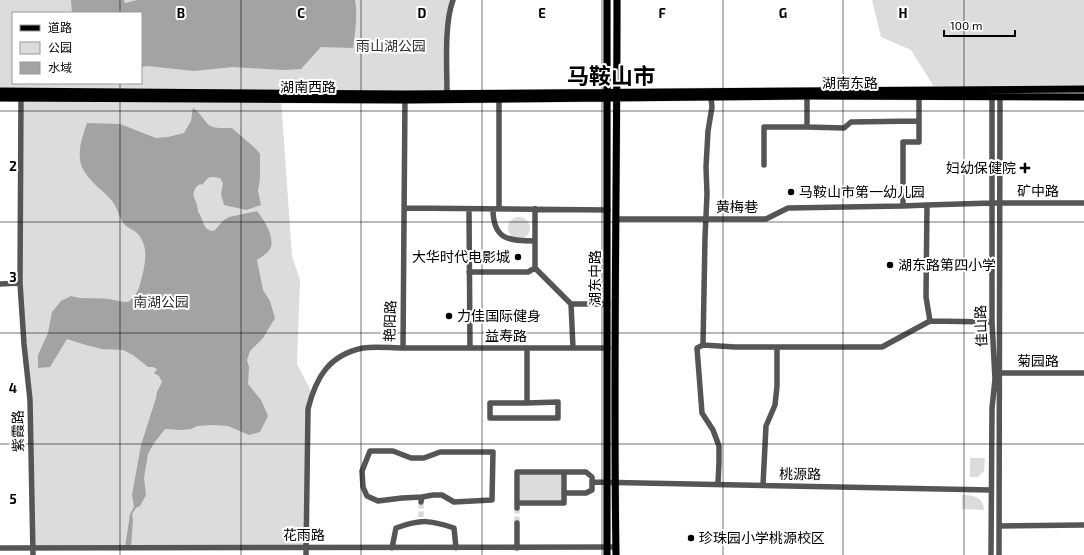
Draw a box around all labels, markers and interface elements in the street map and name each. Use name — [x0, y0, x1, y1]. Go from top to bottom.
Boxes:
text: B — [177, 5, 185, 21]
text: C — [297, 5, 305, 21]
text: D — [418, 5, 427, 21]
text: E — [538, 5, 546, 21]
text: F — [658, 5, 666, 21]
text: G — [779, 5, 787, 21]
text: H — [899, 5, 908, 21]
legend — [12, 12, 142, 84]
scale bar — [944, 12, 1015, 38]
text: 100 m — [950, 18, 982, 32]
text: 道路 — [48, 20, 72, 34]
park label: 雨山湖公园 — [356, 37, 426, 54]
text: 公园 — [48, 40, 72, 54]
text: 水域 — [48, 60, 72, 74]
district label: 马鞍山市 — [567, 62, 655, 88]
street label: 湖南东路 — [822, 74, 878, 91]
street label: 湖南西路 — [280, 78, 336, 95]
text: 2 — [9, 158, 17, 174]
place label: 妇幼保健院 — [946, 159, 1016, 176]
marker: 妇幼保健院 — [1019, 162, 1031, 174]
street label: 矿中路 — [1017, 182, 1059, 199]
place label: 马鞍山市第一幼儿园 — [799, 183, 925, 200]
marker: 马鞍山市第一幼儿园 — [786, 187, 796, 197]
street label: 黄梅巷 — [716, 198, 758, 215]
place label: 大华时代电影城 — [412, 248, 510, 265]
street label: 湖东中路 — [586, 250, 603, 306]
marker: 大华时代电影城 — [513, 252, 523, 262]
place label: 湖东路第四小学 — [898, 256, 996, 273]
marker: 湖东路第四小学 — [885, 260, 895, 270]
text: 3 — [9, 269, 17, 285]
park label: 南湖公园 — [133, 293, 189, 310]
street label: 艳阳路 — [380, 300, 399, 342]
street label: 佳山路 — [971, 305, 990, 347]
place label: 力佳国际健身 — [457, 307, 541, 324]
marker: 力佳国际健身 — [444, 311, 454, 321]
street label: 益寿路 — [485, 327, 527, 344]
street label: 菊园路 — [1017, 352, 1059, 369]
text: 4 — [9, 380, 17, 396]
street label: 紫霞路 — [9, 410, 26, 452]
street label: 桃源路 — [779, 465, 821, 482]
text: 5 — [9, 491, 17, 507]
street label: 花雨路 — [283, 526, 325, 543]
place label: 珍珠园小学桃源校区 — [699, 529, 825, 546]
marker: 珍珠园小学桃源校区 — [686, 533, 696, 543]

